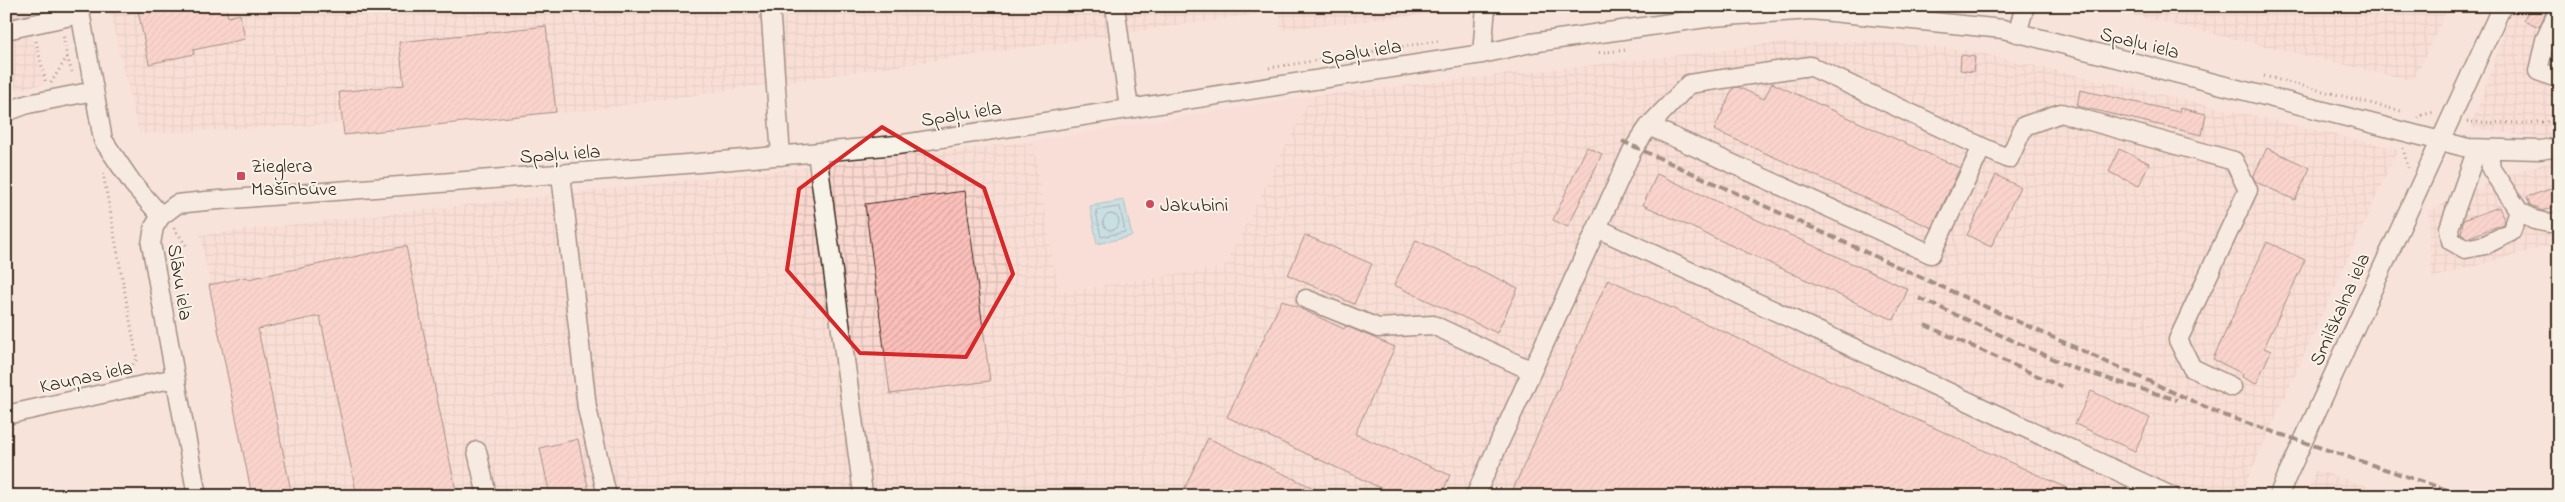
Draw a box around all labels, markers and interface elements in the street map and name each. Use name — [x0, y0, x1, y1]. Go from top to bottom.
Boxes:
street label: Spaļu iela — [2097, 21, 2182, 68]
street label: Spaļu iela — [1319, 33, 1404, 74]
street label: Spaļu iela — [919, 95, 1004, 136]
street label: Spaļu iela — [519, 138, 602, 173]
place label: Zieglera Mašīnbūve — [251, 153, 337, 205]
marker: Zieglera Mašīnbūve — [235, 170, 247, 182]
place label: Jakubini — [1160, 192, 1228, 221]
marker: Jakubini — [1144, 198, 1156, 210]
street label: Slāvu iela — [158, 242, 199, 323]
street label: Smilškalna iela — [2303, 249, 2379, 371]
street label: Kauņas iela — [37, 354, 136, 402]

